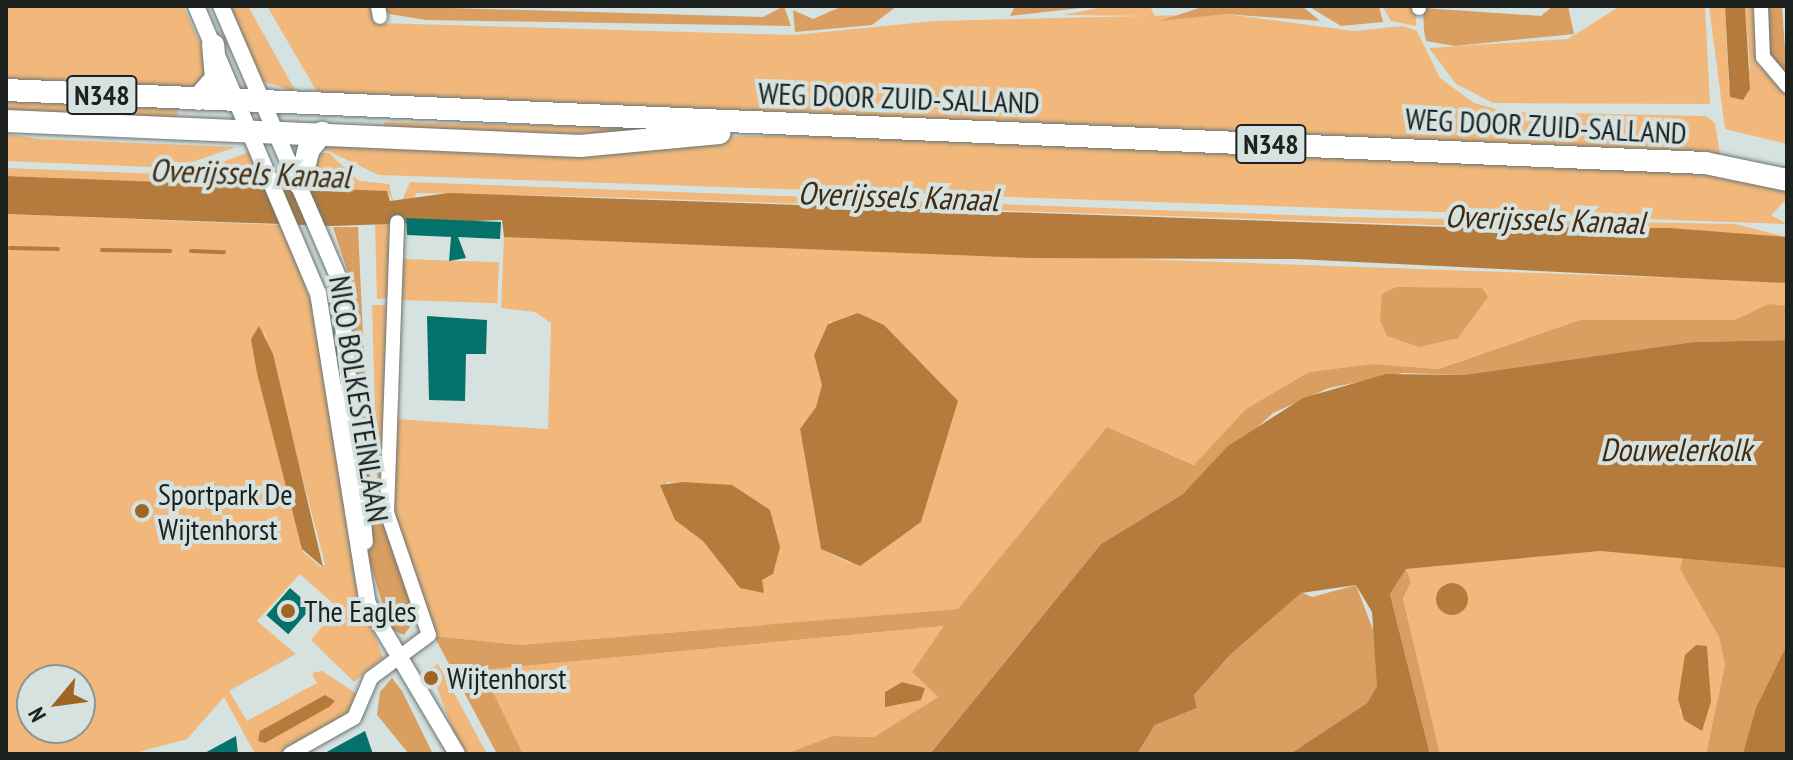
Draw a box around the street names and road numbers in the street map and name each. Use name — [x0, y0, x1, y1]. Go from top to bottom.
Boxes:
road number: N348 — [66, 71, 138, 119]
street label: WEG DOOR ZUID-SALLAND — [757, 75, 1041, 121]
street label: WEG DOOR ZUID-SALLAND — [1404, 101, 1688, 151]
road number: N348 — [1235, 120, 1307, 168]
street label: NICO BOLKESTEINLAAN — [322, 273, 396, 525]

